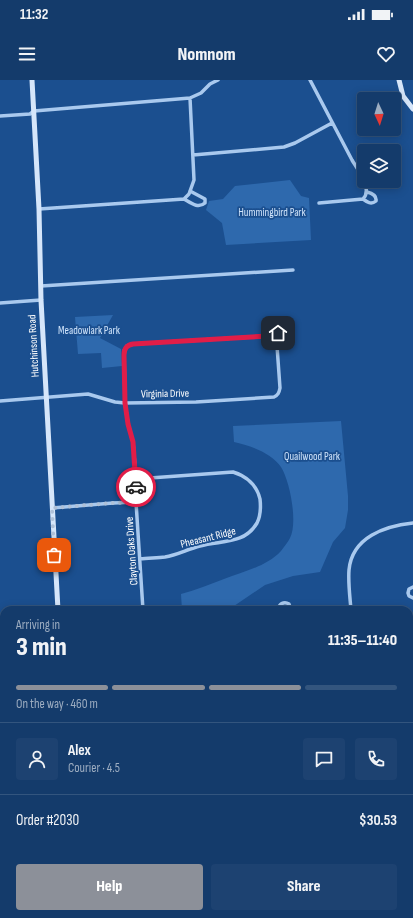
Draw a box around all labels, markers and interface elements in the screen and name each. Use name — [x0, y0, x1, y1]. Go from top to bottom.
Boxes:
text: 11:32 — [20, 5, 48, 24]
icon: menu — [16, 43, 38, 65]
icon: heart — [375, 43, 397, 65]
text: Nomnom — [177, 44, 236, 65]
north arrow — [357, 92, 401, 136]
map controls — [357, 92, 401, 188]
button: layers — [357, 144, 401, 188]
park label: Hummingbird Park — [238, 206, 307, 219]
street label: Hutchinson Road — [25, 314, 42, 378]
pin — [261, 316, 295, 350]
icon: home — [267, 322, 289, 344]
park label: Meadowlark Park — [58, 324, 121, 337]
street label: Virginia Drive — [141, 387, 189, 400]
park label: Quailwood Park — [284, 450, 341, 463]
courier — [116, 467, 156, 507]
icon: car — [125, 476, 147, 498]
street label: Clayton Oaks Drive — [123, 516, 140, 586]
street label: Pheasant Ridge — [179, 524, 237, 551]
pin — [37, 538, 71, 572]
icon: bag — [43, 544, 65, 566]
text: Arriving in — [16, 617, 60, 633]
text: 11:35–11:40 — [328, 631, 397, 650]
text: 3 min — [16, 632, 67, 663]
text: On the way · 460 m — [16, 696, 98, 712]
button: person — [16, 738, 58, 780]
button: chat — [303, 738, 345, 780]
button: phone — [355, 738, 397, 780]
text: Alex — [68, 741, 91, 760]
text: Courier · 4.5 — [68, 760, 120, 776]
text: Order #2030 — [16, 811, 79, 830]
text: $30.53 — [359, 811, 397, 830]
button: Help — [16, 864, 203, 910]
button: Share — [211, 864, 397, 910]

